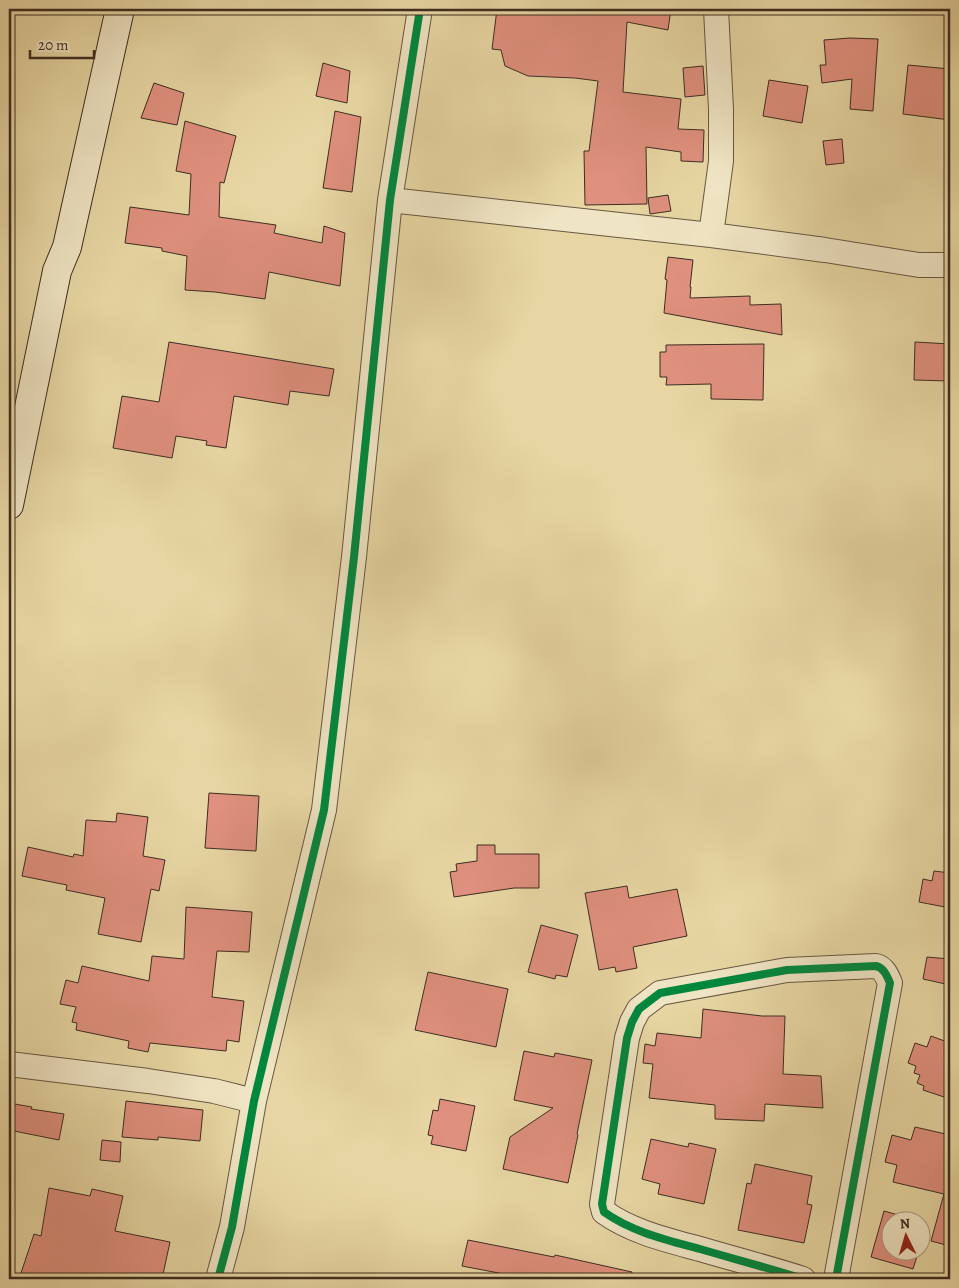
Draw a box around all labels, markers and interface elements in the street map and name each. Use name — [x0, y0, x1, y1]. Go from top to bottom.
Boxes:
scale bar — [30, 28, 94, 60]
text: 20 m — [38, 35, 69, 55]
north arrow — [882, 1210, 932, 1260]
text: N — [899, 1214, 911, 1233]

